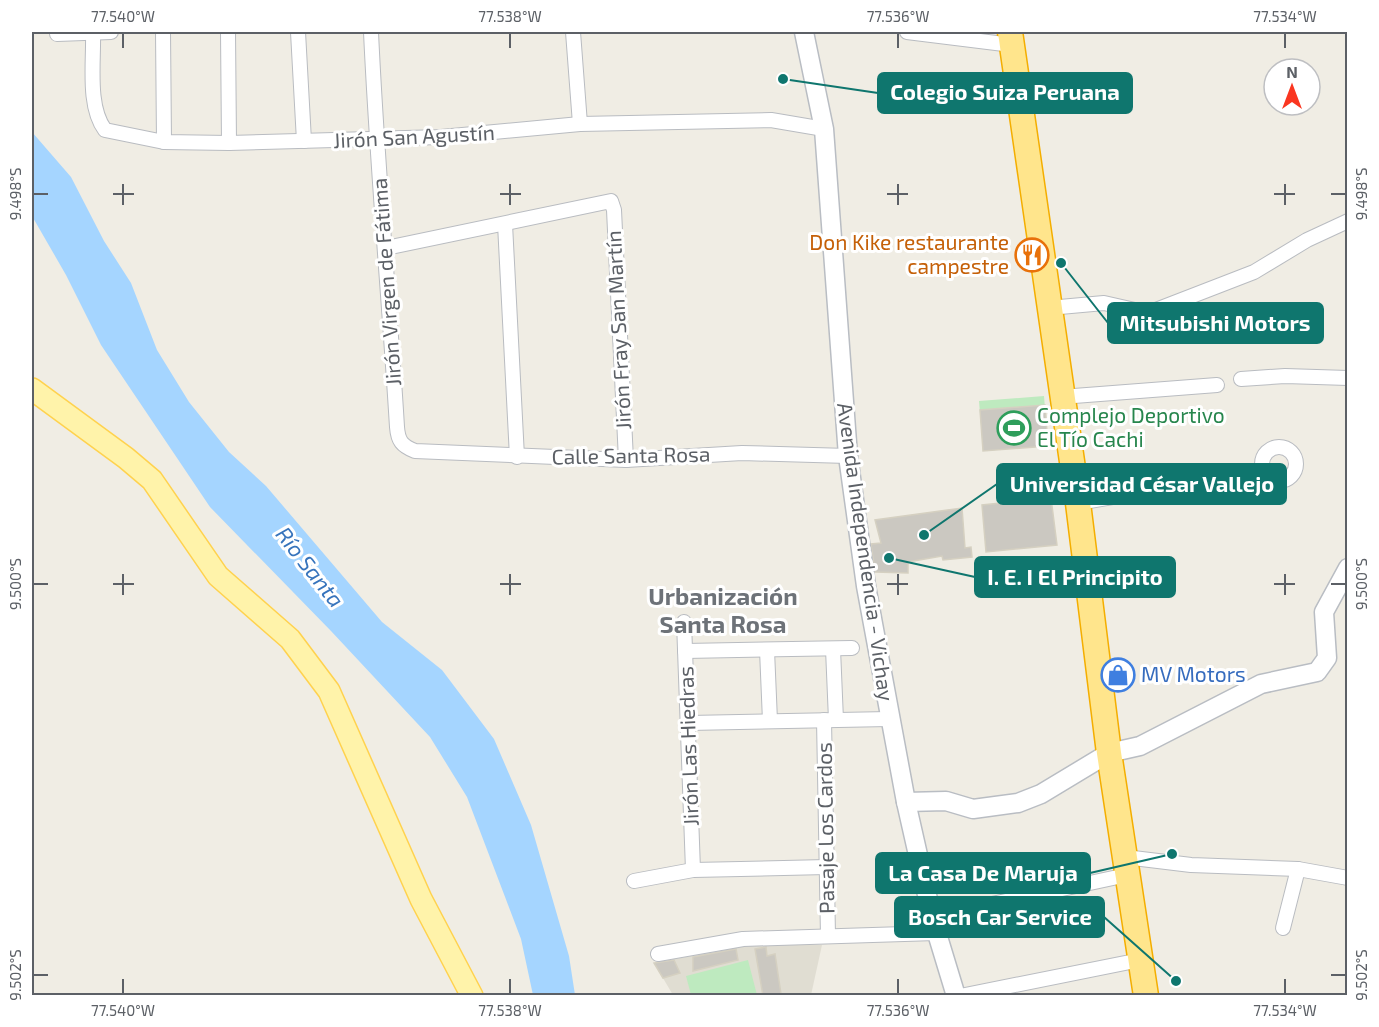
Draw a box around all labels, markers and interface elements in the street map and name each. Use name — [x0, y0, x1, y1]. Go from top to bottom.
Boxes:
text: 77.540°W — [91, 7, 155, 25]
text: 77.538°W — [478, 7, 542, 25]
text: 77.536°W — [867, 7, 929, 25]
text: 77.534°W — [1253, 7, 1317, 25]
north arrow — [1262, 57, 1322, 117]
text: N — [1286, 62, 1298, 81]
callout: Colegio Suiza Peruana — [878, 73, 1132, 113]
text: Colegio Suiza Peruana — [890, 78, 1120, 104]
street label: Jirón San Agustín — [332, 119, 495, 152]
text: 9.498°S — [6, 168, 24, 220]
text: 9.498°S — [1352, 168, 1370, 220]
street label: Jirón Virgen de Fátima — [366, 177, 405, 387]
place label: Don Kike restaurante campestre — [809, 229, 1009, 278]
street label: Jirón Fray San Martín — [600, 230, 635, 430]
restaurant icon: Don Kike restaurante campestre — [1014, 237, 1050, 273]
callout: Mitsubishi Motors — [1108, 303, 1323, 343]
text: Mitsubishi Motors — [1120, 309, 1310, 335]
street label: Avenida Independencia - Vichay — [833, 401, 900, 703]
place label: Complejo Deportivo El Tío Cachi — [1037, 402, 1225, 451]
sports icon: Complejo Deportivo El Tío Cachi — [996, 410, 1032, 446]
street label: Calle Santa Rosa — [551, 441, 711, 468]
callout: Universidad César Vallejo — [997, 464, 1286, 504]
text: Universidad César Vallejo — [1010, 470, 1274, 496]
water label: Río Santa — [271, 521, 350, 612]
callout: I. E. I El Principito — [975, 557, 1175, 597]
text: 9.500°S — [6, 558, 24, 610]
text: 9.500°S — [1352, 558, 1370, 610]
text: I. E. I El Principito — [987, 563, 1163, 589]
district label: Urbanización Santa Rosa — [648, 581, 798, 638]
shop icon: MV Motors — [1100, 657, 1136, 693]
place label: MV Motors — [1141, 661, 1246, 686]
street label: Jirón Las Hiedras — [672, 666, 703, 827]
street label: Pasaje Los Cardos — [811, 742, 839, 914]
callout: La Casa De Maruja — [876, 853, 1090, 893]
text: La Casa De Maruja — [888, 859, 1078, 885]
callout: Bosch Car Service — [895, 897, 1104, 937]
text: Bosch Car Service — [908, 903, 1092, 929]
text: 9.502°S — [6, 949, 24, 1001]
text: 9.502°S — [1352, 949, 1370, 1001]
text: 77.540°W — [91, 1001, 155, 1019]
text: 77.538°W — [478, 1001, 542, 1019]
text: 77.536°W — [867, 1001, 929, 1019]
text: 77.534°W — [1253, 1001, 1317, 1019]

